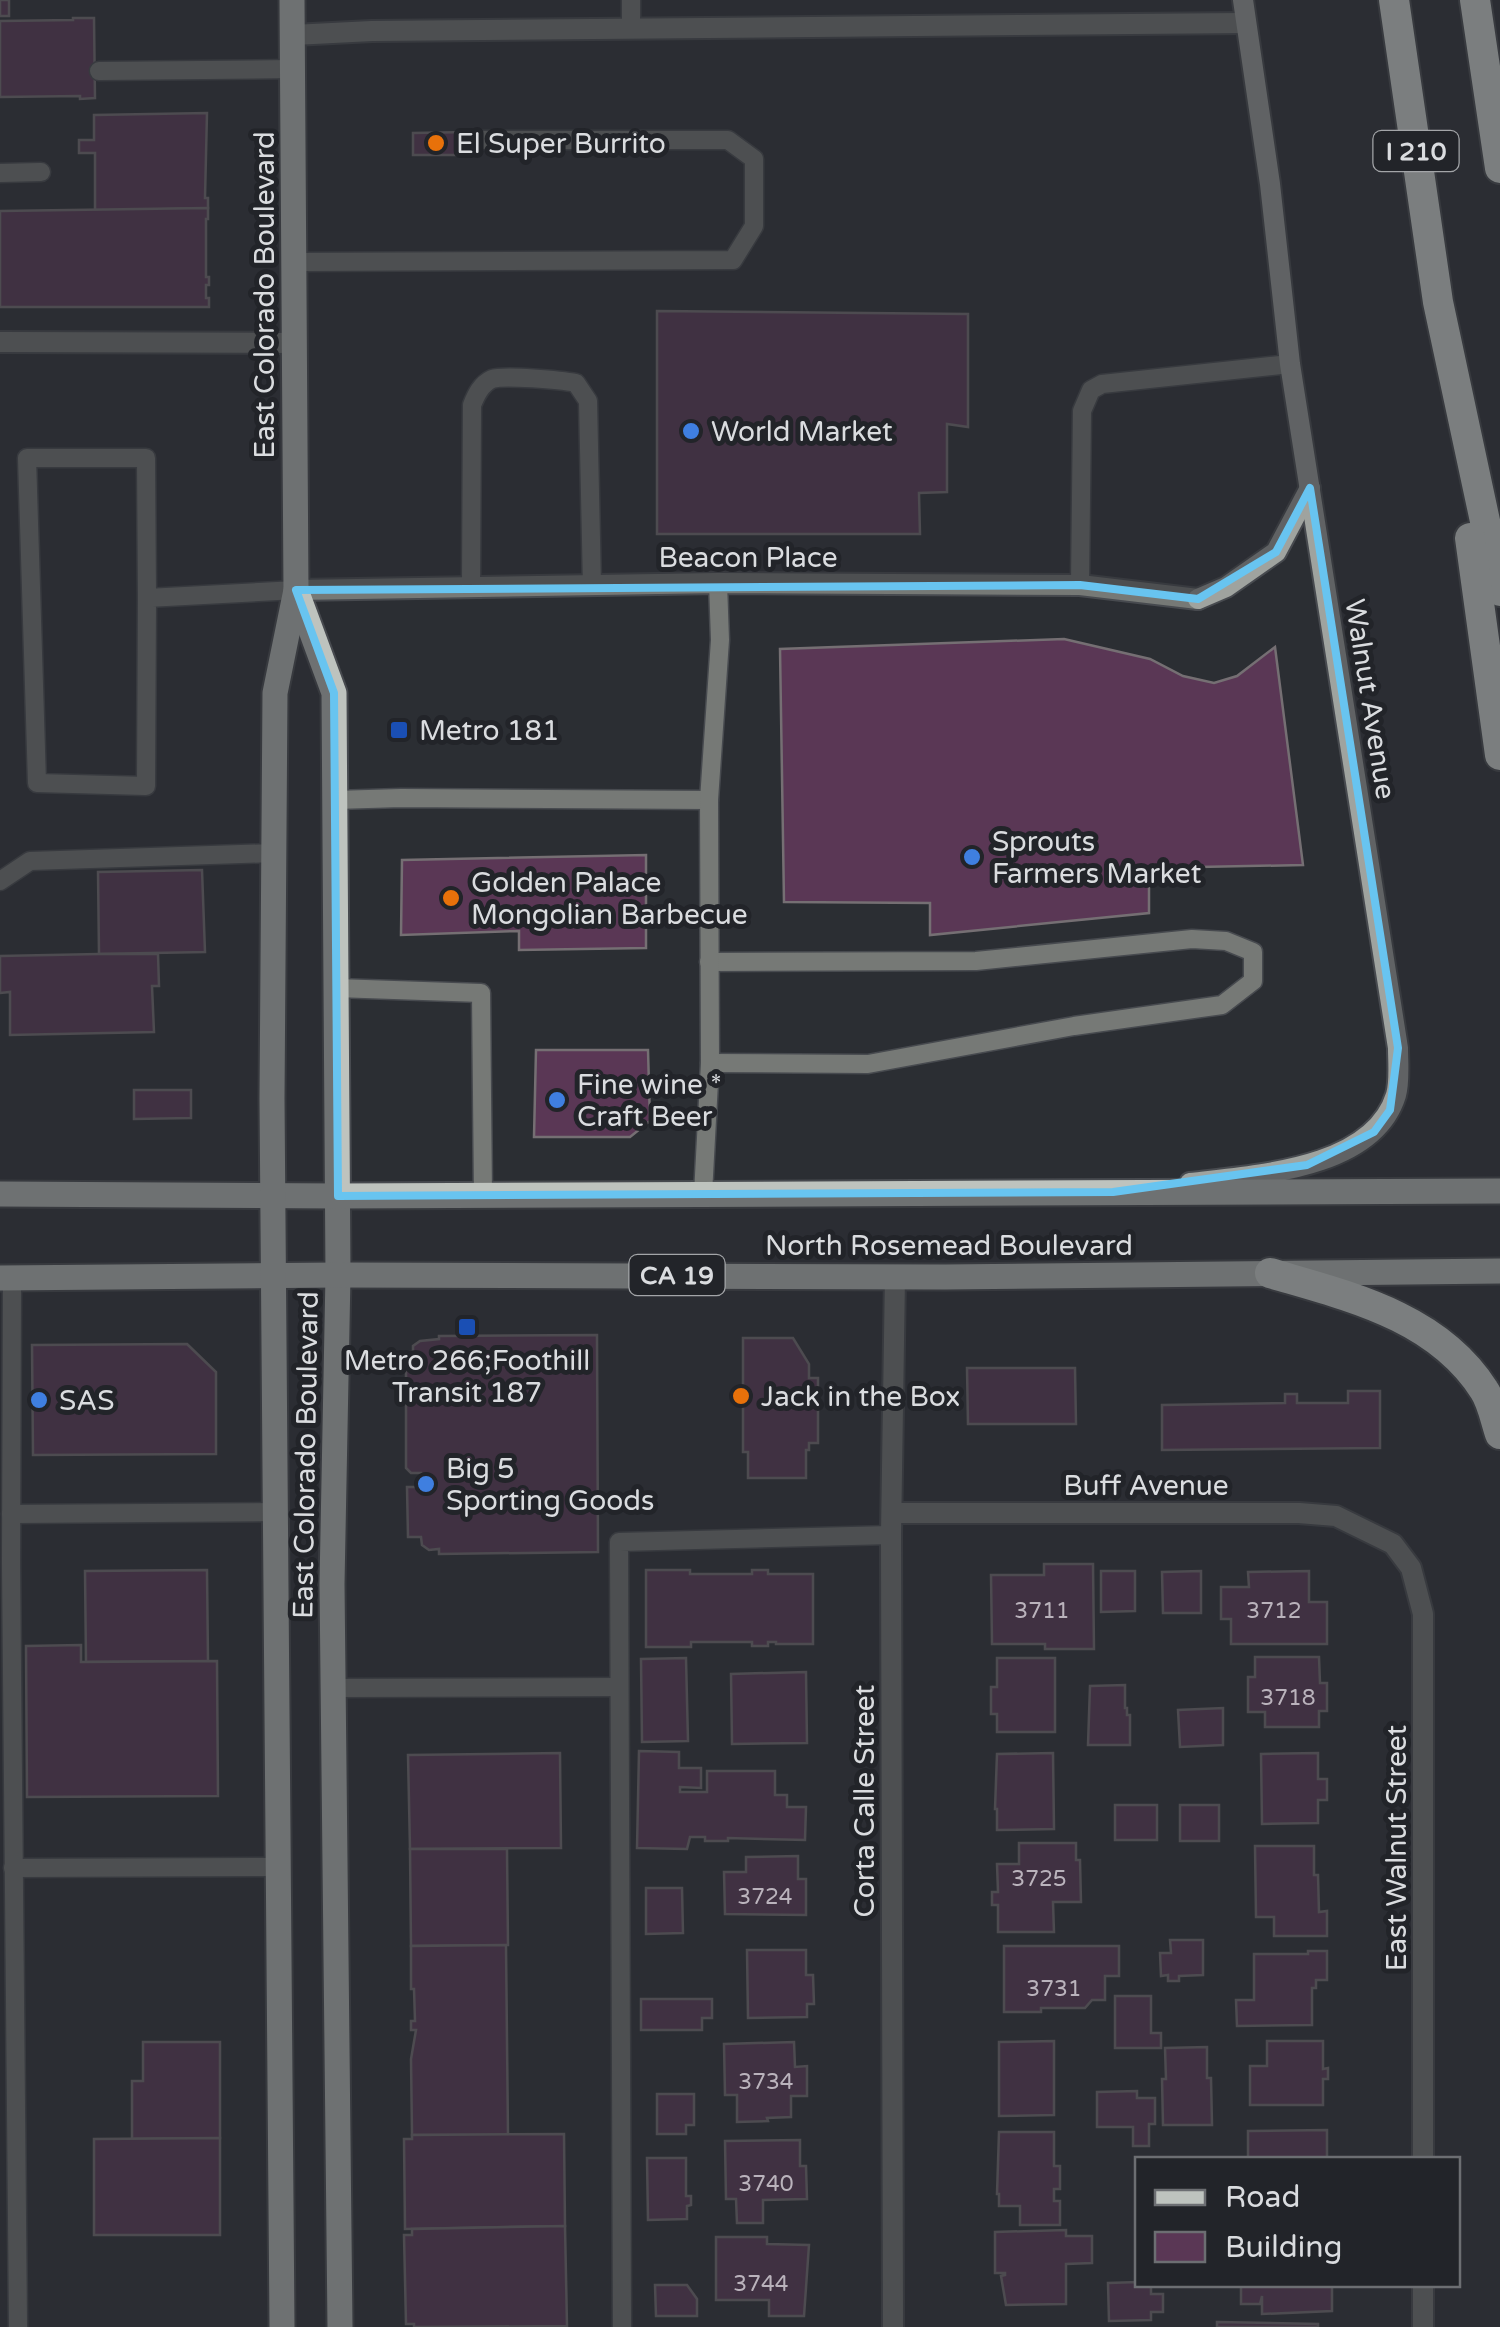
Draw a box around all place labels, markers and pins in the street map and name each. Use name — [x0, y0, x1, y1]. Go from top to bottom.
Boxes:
place label: El Super Burrito — [456, 127, 666, 161]
marker: El Super Burrito — [425, 132, 447, 154]
place label: World Market — [711, 415, 893, 449]
marker: World Market — [680, 420, 702, 442]
place label: Metro 181 — [419, 714, 560, 748]
marker: Metro 181 — [388, 719, 410, 741]
place label: Sprouts Farmers Market — [992, 825, 1202, 891]
marker: Sprouts Farmers Market — [961, 846, 983, 868]
place label: Golden Palace Mongolian Barbecue — [471, 866, 748, 932]
marker: Golden Palace Mongolian Barbecue — [440, 887, 462, 909]
place label: Fine wine * Craft Beer — [577, 1068, 722, 1134]
marker: Fine wine * Craft Beer — [546, 1089, 568, 1111]
marker: Metro 266;Foothill Transit 187 — [456, 1316, 478, 1338]
place label: Metro 266;Foothill Transit 187 — [344, 1344, 590, 1410]
place label: Jack in the Box — [761, 1380, 961, 1414]
place label: SAS — [59, 1384, 114, 1418]
marker: Jack in the Box — [730, 1385, 752, 1407]
marker: SAS — [28, 1389, 50, 1411]
place label: Big 5 Sporting Goods — [446, 1452, 654, 1518]
marker: Big 5 Sporting Goods — [415, 1473, 437, 1495]

